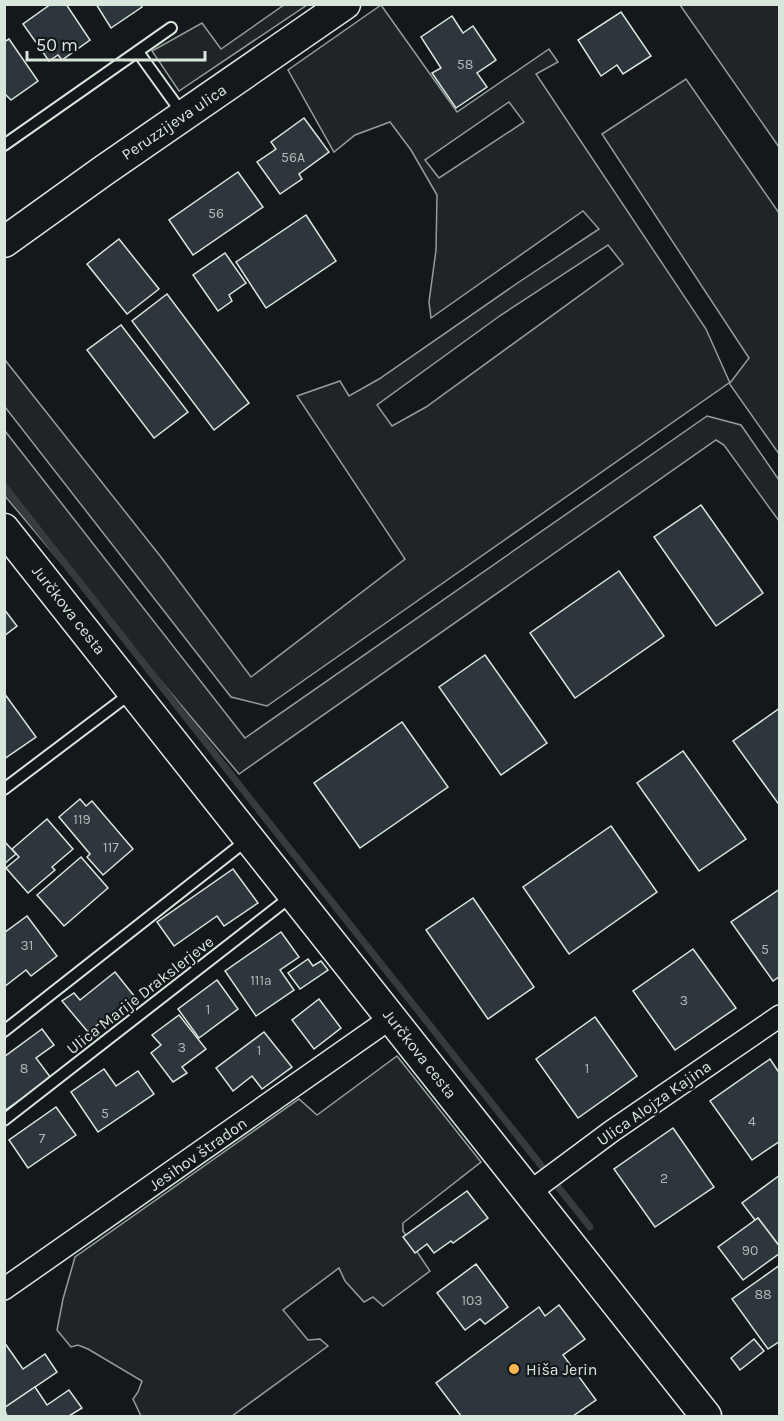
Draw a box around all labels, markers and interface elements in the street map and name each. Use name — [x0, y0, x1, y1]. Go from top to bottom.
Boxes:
scale bar — [27, 24, 206, 62]
text: 50 m — [36, 34, 78, 56]
house number: 58 — [457, 56, 473, 73]
street label: Peruzzijeva ulica — [118, 80, 230, 164]
house number: 56A — [281, 149, 305, 166]
house number: 56 — [208, 205, 224, 222]
street label: Jurčkova cesta — [28, 561, 110, 659]
house number: 119 — [73, 811, 91, 828]
house number: 117 — [103, 839, 119, 856]
street label: Ulica Marije Drakslerjeve — [63, 932, 217, 1058]
house number: 31 — [21, 937, 33, 954]
house number: 5 — [761, 941, 769, 958]
house number: 111a — [250, 972, 272, 989]
house number: 3 — [680, 992, 688, 1009]
house number: 1 — [206, 1001, 210, 1018]
street label: Jurčkova cesta — [379, 1005, 461, 1103]
house number: 3 — [178, 1039, 186, 1056]
house number: 1 — [257, 1042, 261, 1059]
street label: Ulica Alojza Kajina — [593, 1057, 715, 1149]
house number: 8 — [20, 1060, 28, 1077]
house number: 1 — [585, 1060, 589, 1077]
house number: 5 — [101, 1105, 109, 1122]
street label: Jesihov štradon — [145, 1113, 251, 1195]
house number: 4 — [748, 1113, 756, 1130]
house number: 7 — [39, 1130, 46, 1147]
house number: 2 — [660, 1170, 668, 1187]
house number: 90 — [742, 1242, 758, 1259]
house number: 88 — [754, 1286, 772, 1303]
house number: 103 — [461, 1292, 483, 1309]
place label: Hiša Jerin — [526, 1360, 597, 1379]
marker: Hiša Jerin — [507, 1362, 521, 1376]

